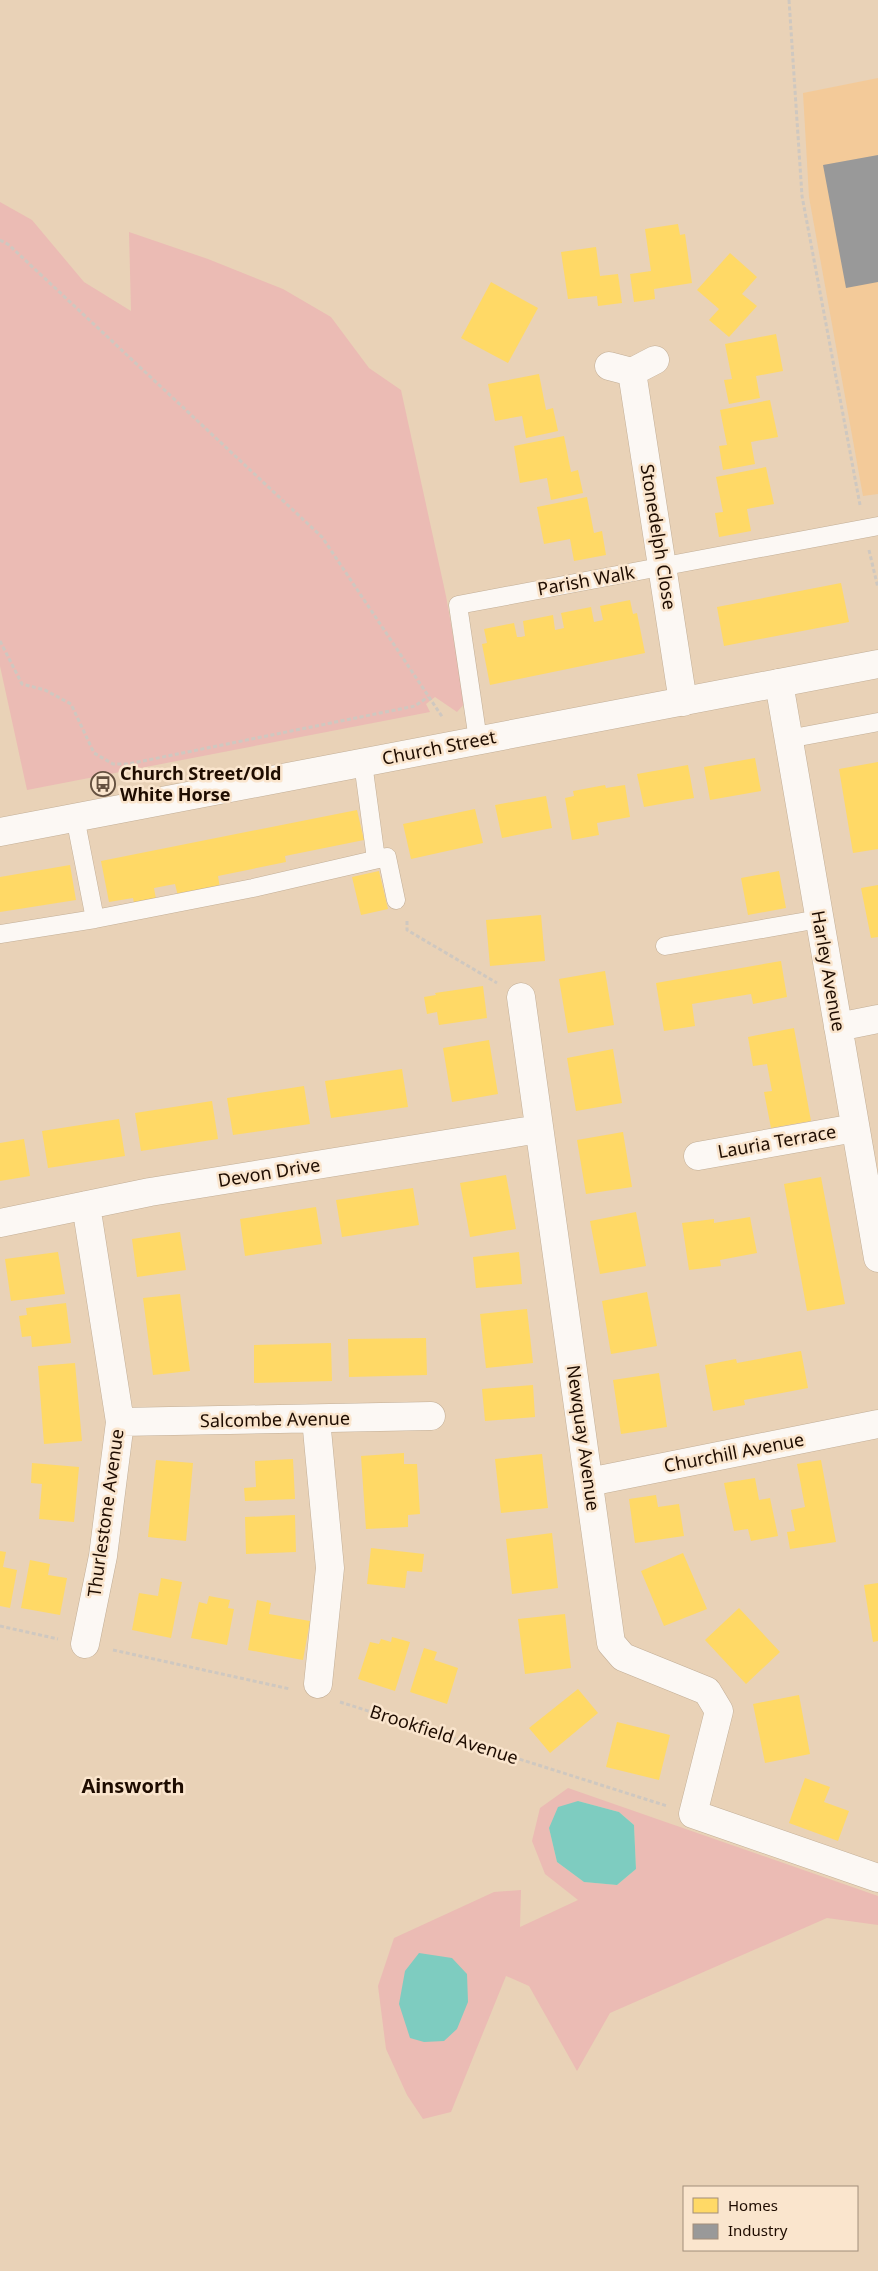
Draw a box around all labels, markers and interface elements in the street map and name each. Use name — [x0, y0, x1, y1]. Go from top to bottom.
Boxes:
street label: Stonedelph Close — [636, 462, 682, 611]
street label: Parish Walk — [535, 560, 637, 600]
street label: Church Street — [380, 724, 498, 770]
place label: Church Street/Old White Horse — [120, 761, 281, 806]
bus stop icon: Church Street/Old White Horse — [90, 771, 116, 797]
street label: Harley Avenue — [807, 908, 851, 1033]
street label: Lauria Terrace — [716, 1119, 838, 1163]
street label: Devon Drive — [216, 1152, 322, 1192]
street label: Newquay Avenue — [562, 1363, 606, 1512]
street label: Salcombe Avenue — [200, 1406, 350, 1432]
street label: Thurlestone Avenue — [81, 1427, 129, 1599]
street label: Churchill Avenue — [662, 1427, 806, 1477]
street label: Brookfield Avenue — [367, 1699, 522, 1769]
district label: Ainsworth — [81, 1772, 185, 1799]
legend — [683, 2186, 858, 2251]
text: Homes — [728, 2195, 778, 2215]
text: Industry — [728, 2220, 788, 2240]

